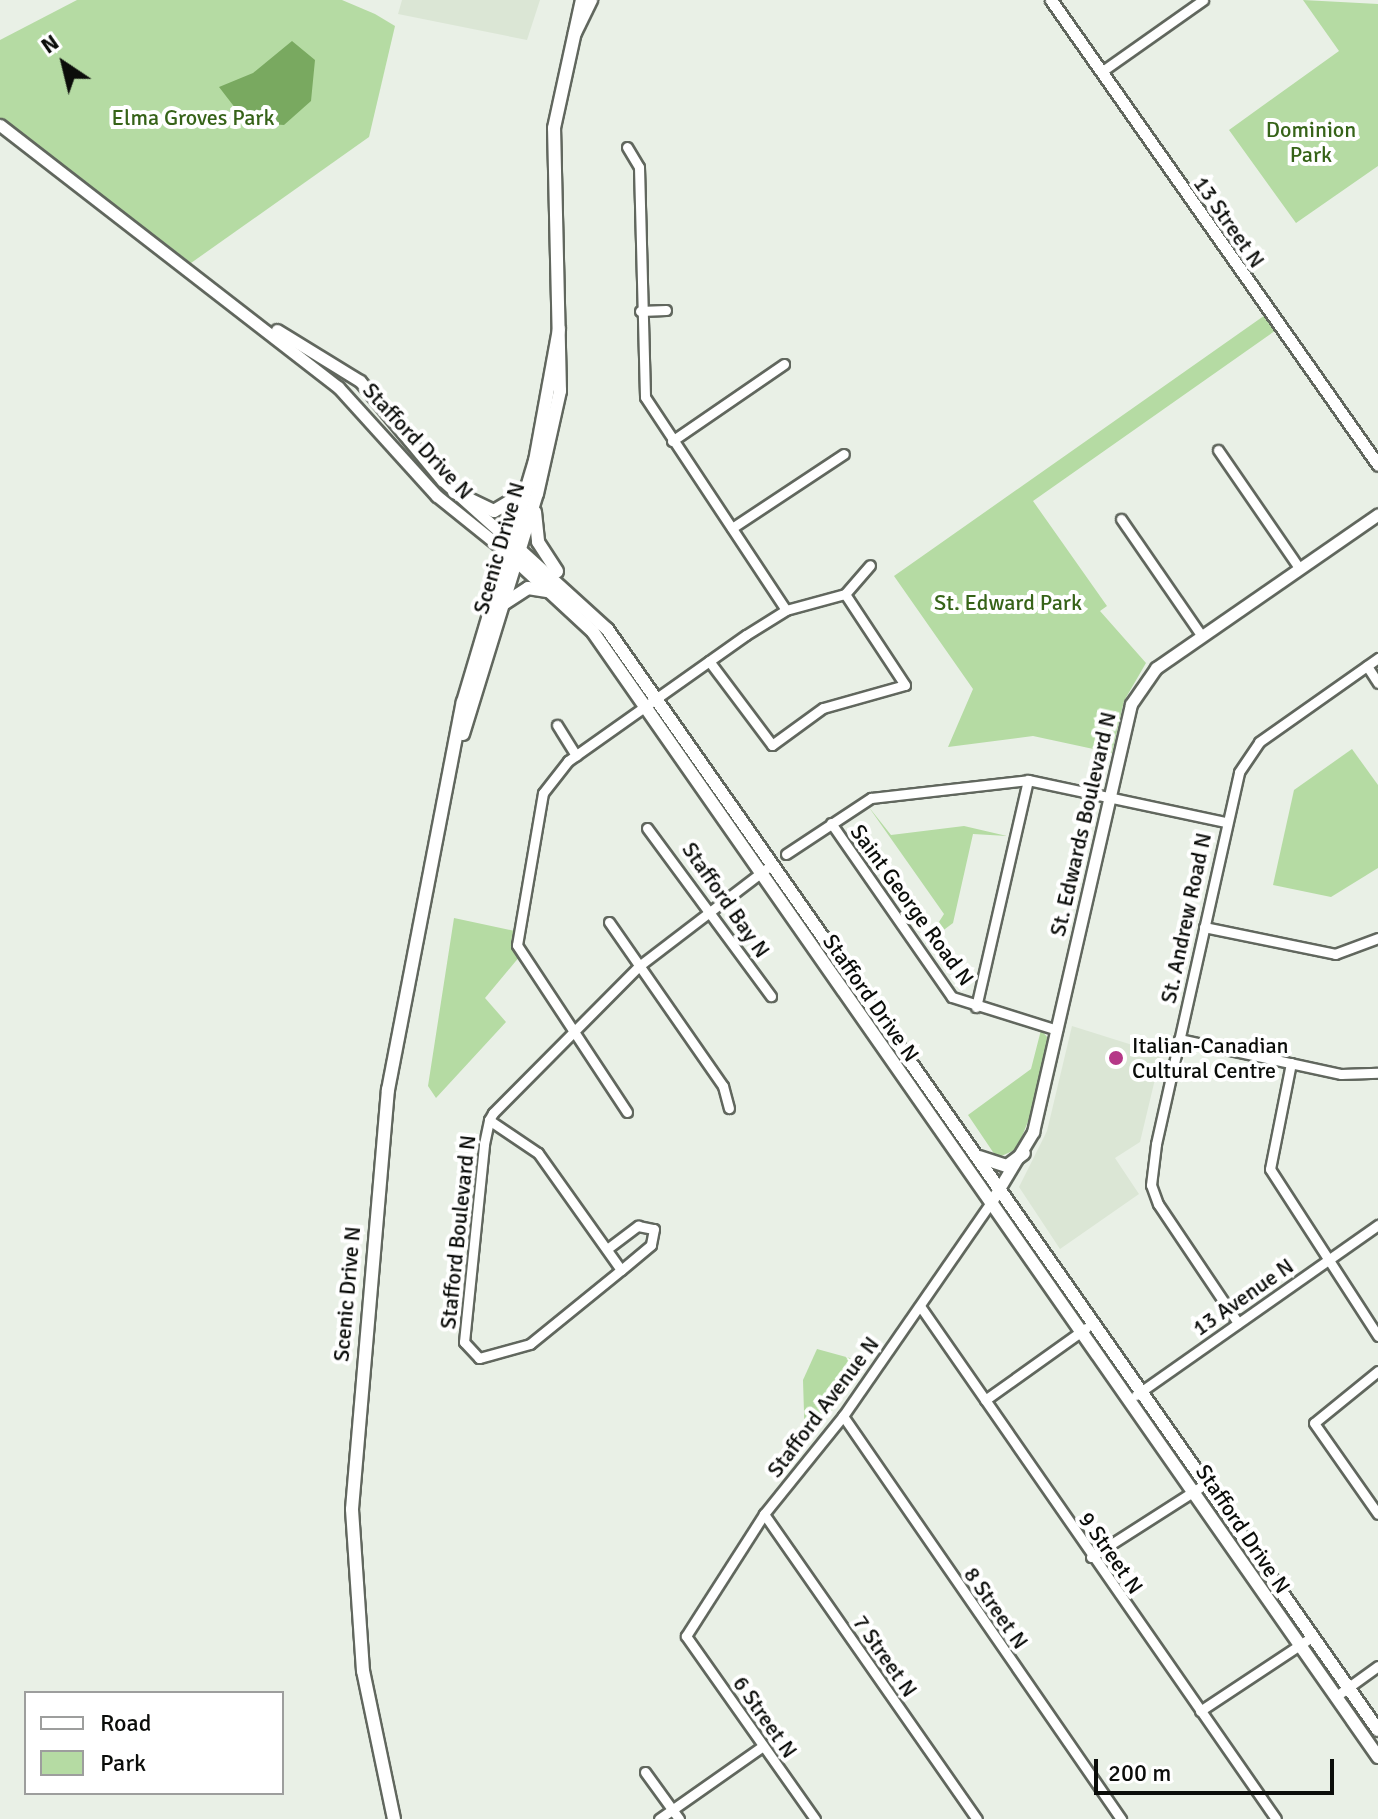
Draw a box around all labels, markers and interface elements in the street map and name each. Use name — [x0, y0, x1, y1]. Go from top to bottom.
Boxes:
north arrow — [24, 24, 104, 104]
text: N — [36, 28, 64, 59]
park label: Elma Groves Park — [112, 105, 274, 131]
park label: Dominion Park — [1266, 116, 1356, 168]
street label: 13 Street N — [1188, 171, 1270, 273]
street label: Stafford Drive N — [357, 377, 479, 505]
street label: Scenic Drive N — [468, 479, 530, 617]
park label: St. Edward Park — [934, 590, 1082, 616]
street label: St. Edwards Boulevard N — [1044, 709, 1122, 939]
street label: Saint George Road N — [845, 819, 979, 991]
street label: St. Andrew Road N — [1155, 830, 1217, 1006]
street label: Stafford Bay N — [676, 837, 776, 963]
street label: Stafford Drive N — [817, 929, 925, 1067]
place label: Italian-Canadian Cultural Centre — [1132, 1032, 1289, 1084]
marker: Italian-Canadian Cultural Centre — [1107, 1049, 1125, 1067]
street label: Stafford Boulevard N — [435, 1134, 481, 1330]
street label: Scenic Drive N — [328, 1225, 366, 1363]
street label: 13 Avenue N — [1187, 1253, 1299, 1341]
street label: Stafford Avenue N — [761, 1331, 885, 1483]
street label: Stafford Drive N — [1190, 1460, 1296, 1598]
street label: 9 Street N — [1073, 1507, 1149, 1599]
street label: 8 Street N — [958, 1562, 1034, 1654]
street label: 7 Street N — [847, 1610, 923, 1702]
street label: 6 Street N — [727, 1671, 803, 1763]
legend — [24, 1691, 284, 1795]
text: Road — [100, 1708, 151, 1738]
scale bar — [1098, 1743, 1338, 1793]
text: Park — [100, 1748, 146, 1778]
text: 200 m — [1108, 1758, 1171, 1788]

